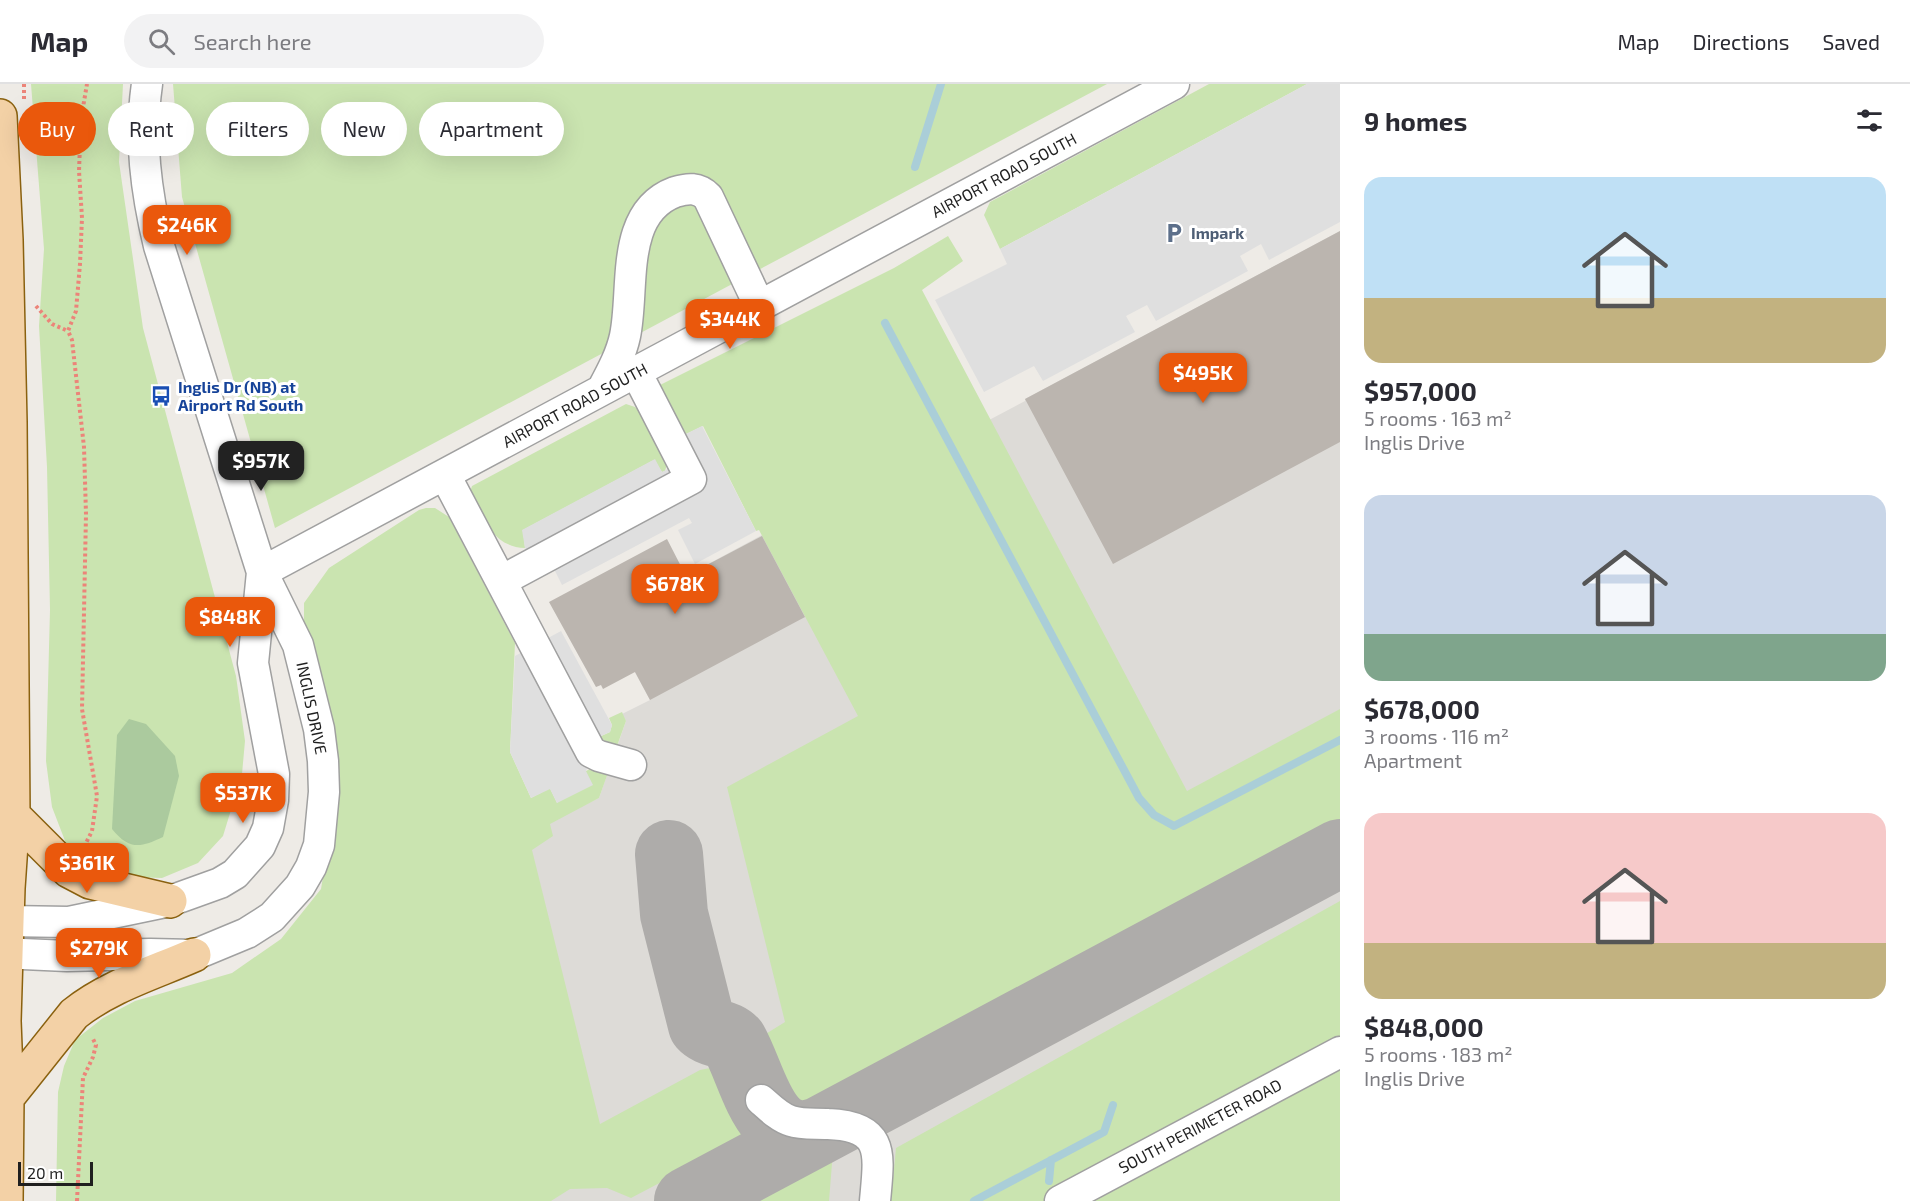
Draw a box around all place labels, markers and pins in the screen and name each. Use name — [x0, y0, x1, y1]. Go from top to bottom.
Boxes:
pin: $246K — [145, 205, 229, 256]
parking icon: Impark — [1162, 221, 1186, 245]
place label: Impark — [1191, 223, 1244, 242]
pin: $344K — [688, 299, 772, 350]
pin: $495K — [1161, 353, 1245, 404]
place label: Inglis Dr (NB) at Airport Rd South — [178, 377, 303, 414]
bus stop icon: Inglis Dr (NB) at Airport Rd South — [149, 384, 173, 408]
pin: $957K — [219, 441, 303, 492]
pin: $678K — [633, 564, 717, 615]
pin: $848K — [188, 597, 272, 648]
pin: $537K — [201, 773, 285, 824]
pin: $361K — [45, 843, 129, 894]
pin: $279K — [57, 928, 141, 979]

